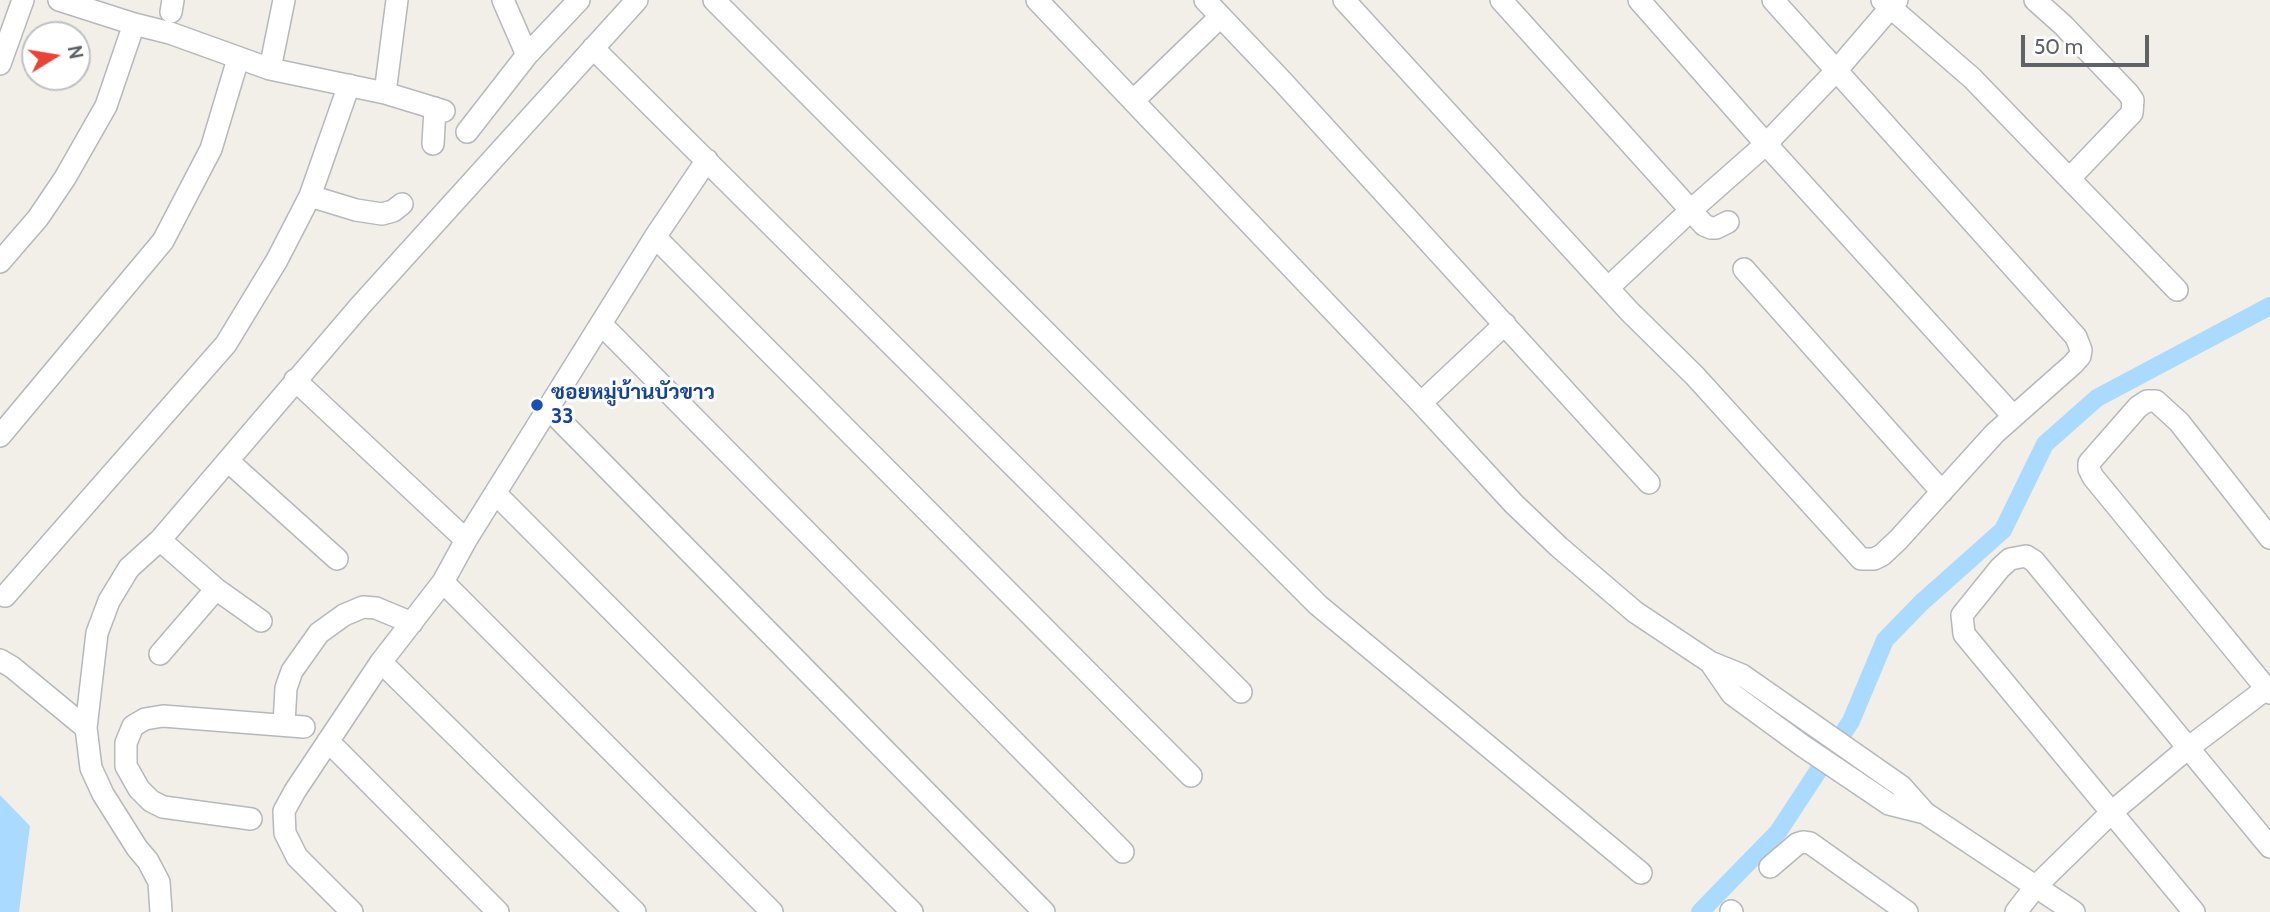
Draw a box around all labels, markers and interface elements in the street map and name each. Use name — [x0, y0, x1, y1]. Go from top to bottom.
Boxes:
north arrow — [21, 21, 91, 91]
scale bar — [2025, 21, 2153, 65]
text: 50 m — [2034, 34, 2083, 59]
text: N — [63, 43, 88, 61]
place label: ซอยหมู่บ้านบัวขาว 33 — [551, 380, 715, 430]
marker: ซอยหมู่บ้านบัวขาว 33 — [529, 397, 545, 413]

